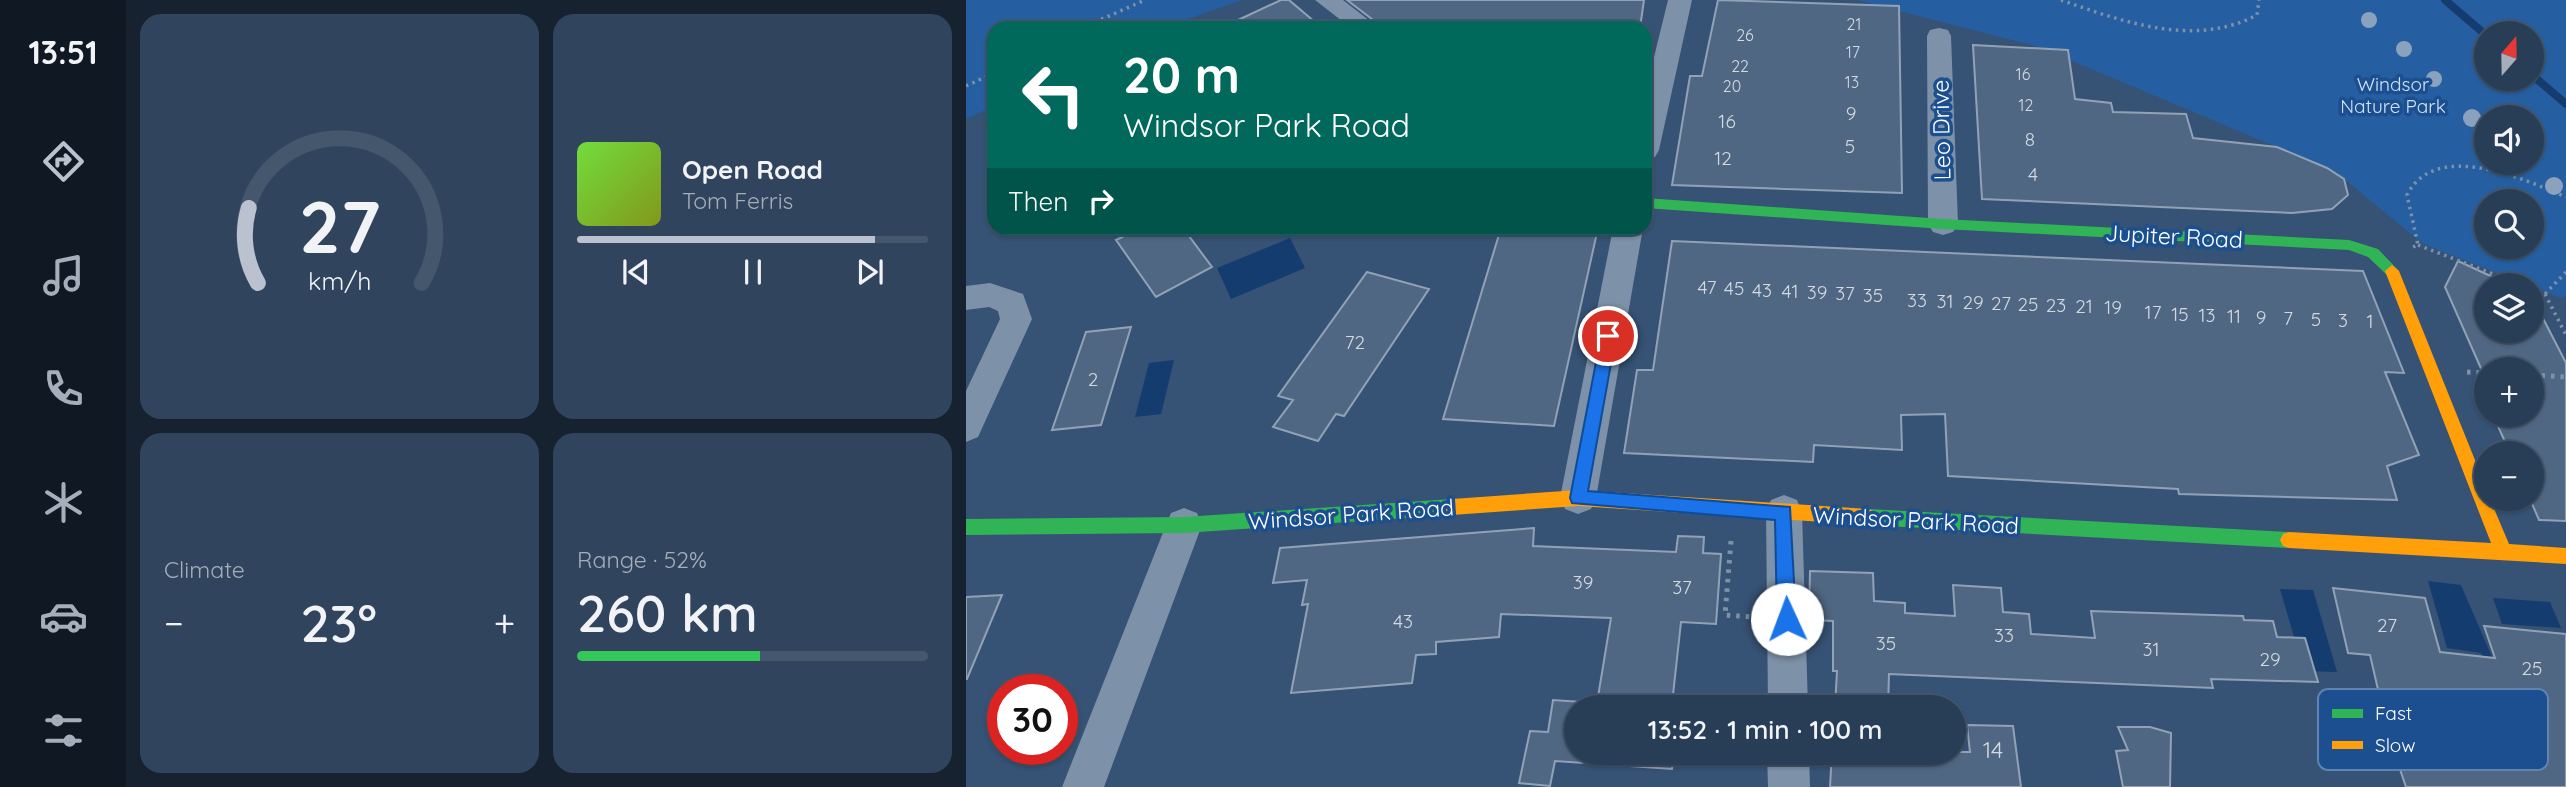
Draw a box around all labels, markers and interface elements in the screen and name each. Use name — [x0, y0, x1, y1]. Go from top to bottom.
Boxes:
house number: 21 — [1847, 14, 1861, 34]
north arrow — [2474, 21, 2544, 91]
map controls — [2474, 21, 2544, 511]
house number: 26 — [1736, 25, 1754, 45]
text: 13:51 — [28, 32, 98, 72]
house number: 17 — [1846, 42, 1860, 62]
text: 20 m — [1123, 44, 1240, 105]
icon: left — [1008, 49, 1099, 140]
house number: 22 — [1731, 56, 1749, 76]
house number: 16 — [2016, 64, 2031, 84]
house number: 13 — [1845, 72, 1859, 92]
park label: Windsor Nature Park — [2340, 72, 2446, 118]
house number: 20 — [1723, 76, 1741, 96]
street label: Leo Drive — [1926, 79, 1956, 181]
house number: 12 — [2019, 95, 2034, 115]
house number: 9 — [1846, 101, 1856, 125]
text: Windsor Park Road — [1123, 105, 1410, 145]
button: sound — [2474, 105, 2544, 175]
house number: 16 — [1718, 109, 1736, 133]
house number: 8 — [2025, 127, 2035, 151]
house number: 5 — [1845, 134, 1855, 158]
icon: directions — [39, 137, 88, 186]
house number: 12 — [1714, 146, 1732, 170]
text: Open Road — [682, 153, 823, 186]
house number: 4 — [2028, 162, 2038, 186]
text: 27 — [299, 180, 380, 271]
icon: right — [1082, 182, 1120, 220]
text: Then — [1008, 185, 1068, 218]
text: Tom Ferris — [682, 186, 793, 215]
button: search — [2474, 189, 2544, 259]
street label: Jupiter Road — [2104, 218, 2244, 254]
icon: music — [39, 251, 88, 300]
icon: previous — [617, 253, 655, 291]
icon: pause — [734, 253, 772, 291]
icon: next — [851, 253, 889, 291]
text: km/h — [308, 265, 371, 296]
button: layers — [2474, 273, 2544, 343]
house number: 47 — [1697, 275, 1717, 299]
house number: 45 — [1724, 276, 1744, 300]
house number: 43 — [1752, 278, 1772, 302]
house number: 41 — [1782, 279, 1798, 303]
house number: 39 — [1807, 280, 1827, 304]
house number: 37 — [1835, 281, 1855, 305]
house number: 35 — [1863, 283, 1883, 307]
house number: 33 — [1907, 288, 1927, 312]
house number: 31 — [1937, 289, 1954, 313]
house number: 29 — [1962, 290, 1984, 314]
house number: 27 — [1991, 291, 2011, 315]
house number: 25 — [2018, 292, 2038, 316]
house number: 23 — [2046, 293, 2066, 317]
house number: 21 — [2075, 294, 2093, 318]
house number: 19 — [2104, 295, 2122, 319]
house number: 17 — [2145, 300, 2162, 324]
house number: 15 — [2171, 302, 2189, 326]
house number: 13 — [2199, 303, 2216, 327]
house number: 11 — [2227, 304, 2241, 328]
house number: 9 — [2256, 305, 2266, 329]
pin — [1578, 306, 1638, 366]
house number: 7 — [2283, 306, 2293, 330]
house number: 5 — [2311, 307, 2321, 331]
house number: 3 — [2338, 308, 2348, 332]
house number: 1 — [2366, 309, 2374, 333]
icon: arrive — [1589, 317, 1627, 355]
house number: 72 — [1345, 330, 1365, 354]
button: + — [2474, 357, 2544, 427]
icon: phone — [39, 364, 88, 413]
house number: 2 — [1088, 367, 1098, 391]
button: − — [2474, 441, 2544, 511]
icon: climate — [39, 478, 88, 527]
street label: Windsor Park Road — [1247, 492, 1455, 536]
street label: Windsor Park Road — [1812, 500, 2020, 540]
text: Range · 52% — [577, 545, 707, 574]
text: Climate — [164, 555, 245, 584]
house number: 39 — [1573, 570, 1593, 594]
house number: 37 — [1672, 575, 1692, 599]
text: 260 km — [577, 580, 758, 645]
position arrow — [1750, 582, 1824, 656]
text: 23° — [300, 590, 377, 655]
icon: car — [39, 592, 88, 641]
text: − — [164, 599, 184, 647]
text: + — [494, 599, 515, 647]
house number: 43 — [1393, 609, 1413, 633]
house number: 27 — [2377, 613, 2397, 637]
house number: 33 — [1994, 623, 2014, 647]
house number: 35 — [1876, 631, 1896, 655]
house number: 31 — [2143, 637, 2160, 661]
house number: 29 — [2259, 647, 2281, 671]
house number: 25 — [2522, 656, 2542, 680]
speed limit sign: 30 — [987, 674, 1078, 765]
legend — [2318, 689, 2548, 770]
text: Fast — [2375, 701, 2412, 725]
icon: filters — [39, 706, 88, 755]
text: 13:52 · 1 min · 100 m — [1648, 713, 1882, 746]
text: Slow — [2375, 733, 2416, 757]
house number: 14 — [1983, 735, 2003, 764]

